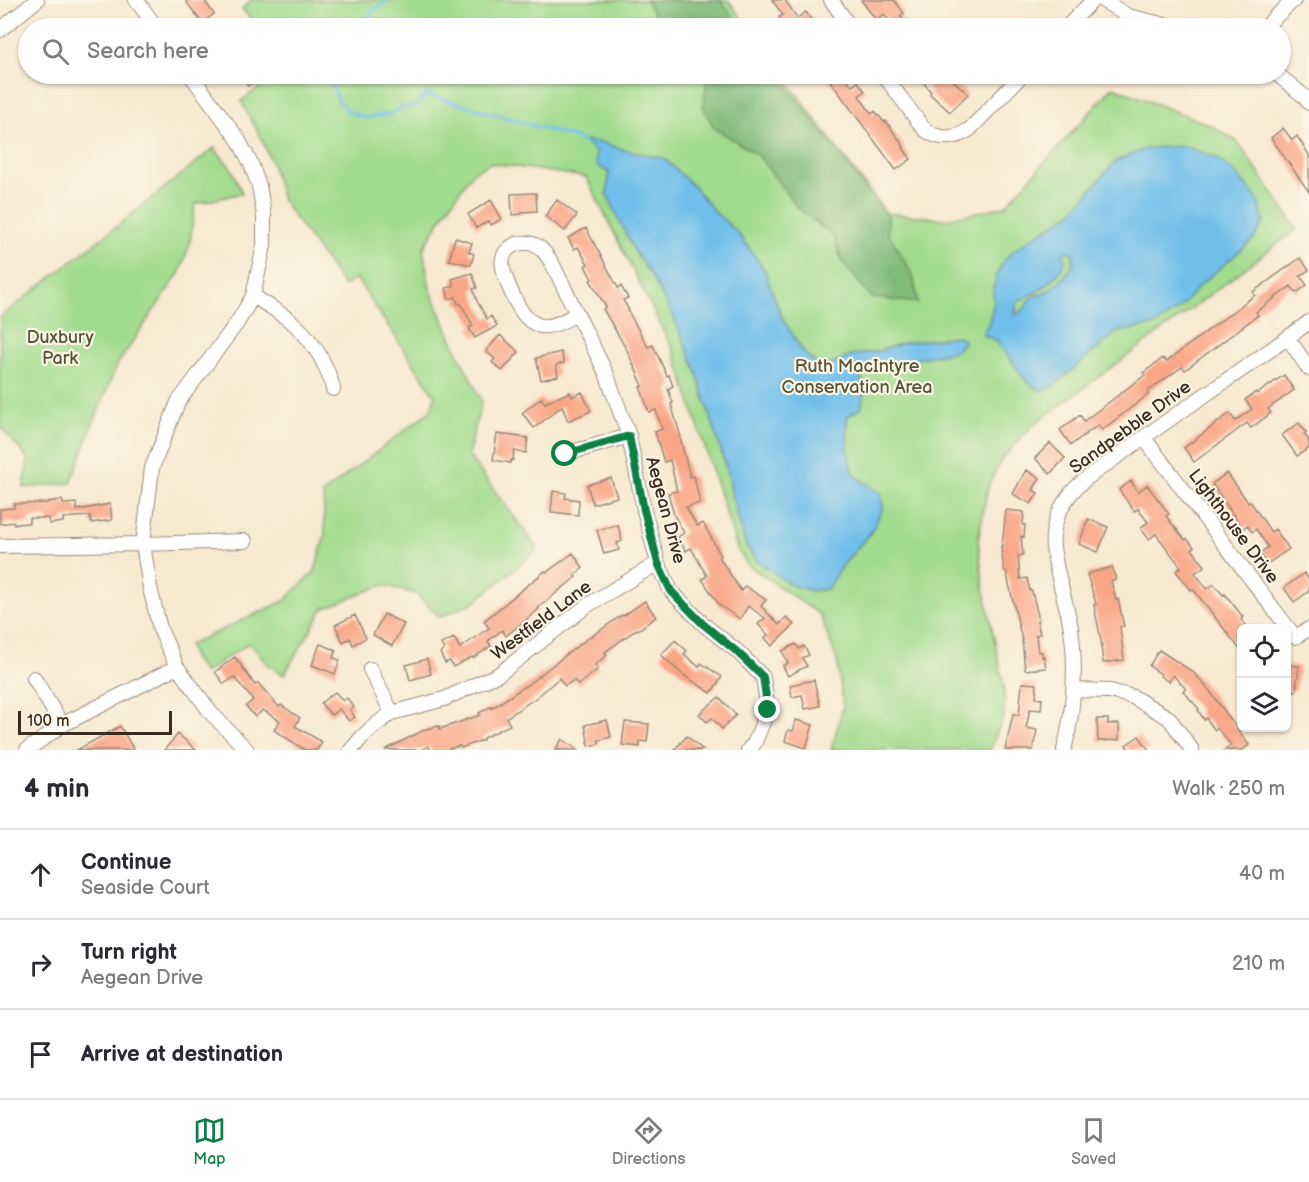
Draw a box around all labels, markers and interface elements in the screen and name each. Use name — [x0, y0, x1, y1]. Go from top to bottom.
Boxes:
search box — [18, 18, 1291, 84]
icon: search — [39, 35, 72, 68]
text: Search here — [87, 38, 209, 65]
park label: Duxbury Park — [26, 327, 94, 369]
park label: Ruth MacIntyre Conservation Area — [782, 356, 932, 398]
street label: Sandpebble Drive — [1066, 376, 1195, 478]
route start — [551, 440, 577, 466]
street label: Aegean Drive — [641, 454, 690, 566]
street label: Lighthouse Drive — [1184, 465, 1283, 588]
street label: Westfield Lane — [487, 576, 596, 665]
map controls — [1237, 624, 1291, 732]
button: locate — [1237, 624, 1291, 678]
button: layers — [1237, 678, 1291, 732]
route end — [754, 696, 780, 722]
scale bar — [18, 708, 172, 736]
text: 100 m — [27, 712, 70, 731]
text: 4 min — [24, 774, 89, 805]
text: Walk · 250 m — [1172, 777, 1285, 801]
text: Continue — [81, 849, 171, 876]
icon: ahead — [24, 858, 57, 891]
text: 40 m — [1239, 862, 1285, 886]
text: Seaside Court — [81, 876, 210, 900]
text: Turn right — [81, 939, 177, 966]
icon: right — [24, 948, 57, 981]
text: 210 m — [1232, 952, 1285, 976]
text: Aegean Drive — [81, 966, 203, 990]
icon: arrive — [24, 1038, 57, 1071]
text: Arrive at destination — [81, 1041, 283, 1068]
tab: Map — [193, 1114, 226, 1169]
tab: Directions — [612, 1114, 685, 1169]
tab: Saved — [1071, 1114, 1116, 1169]

